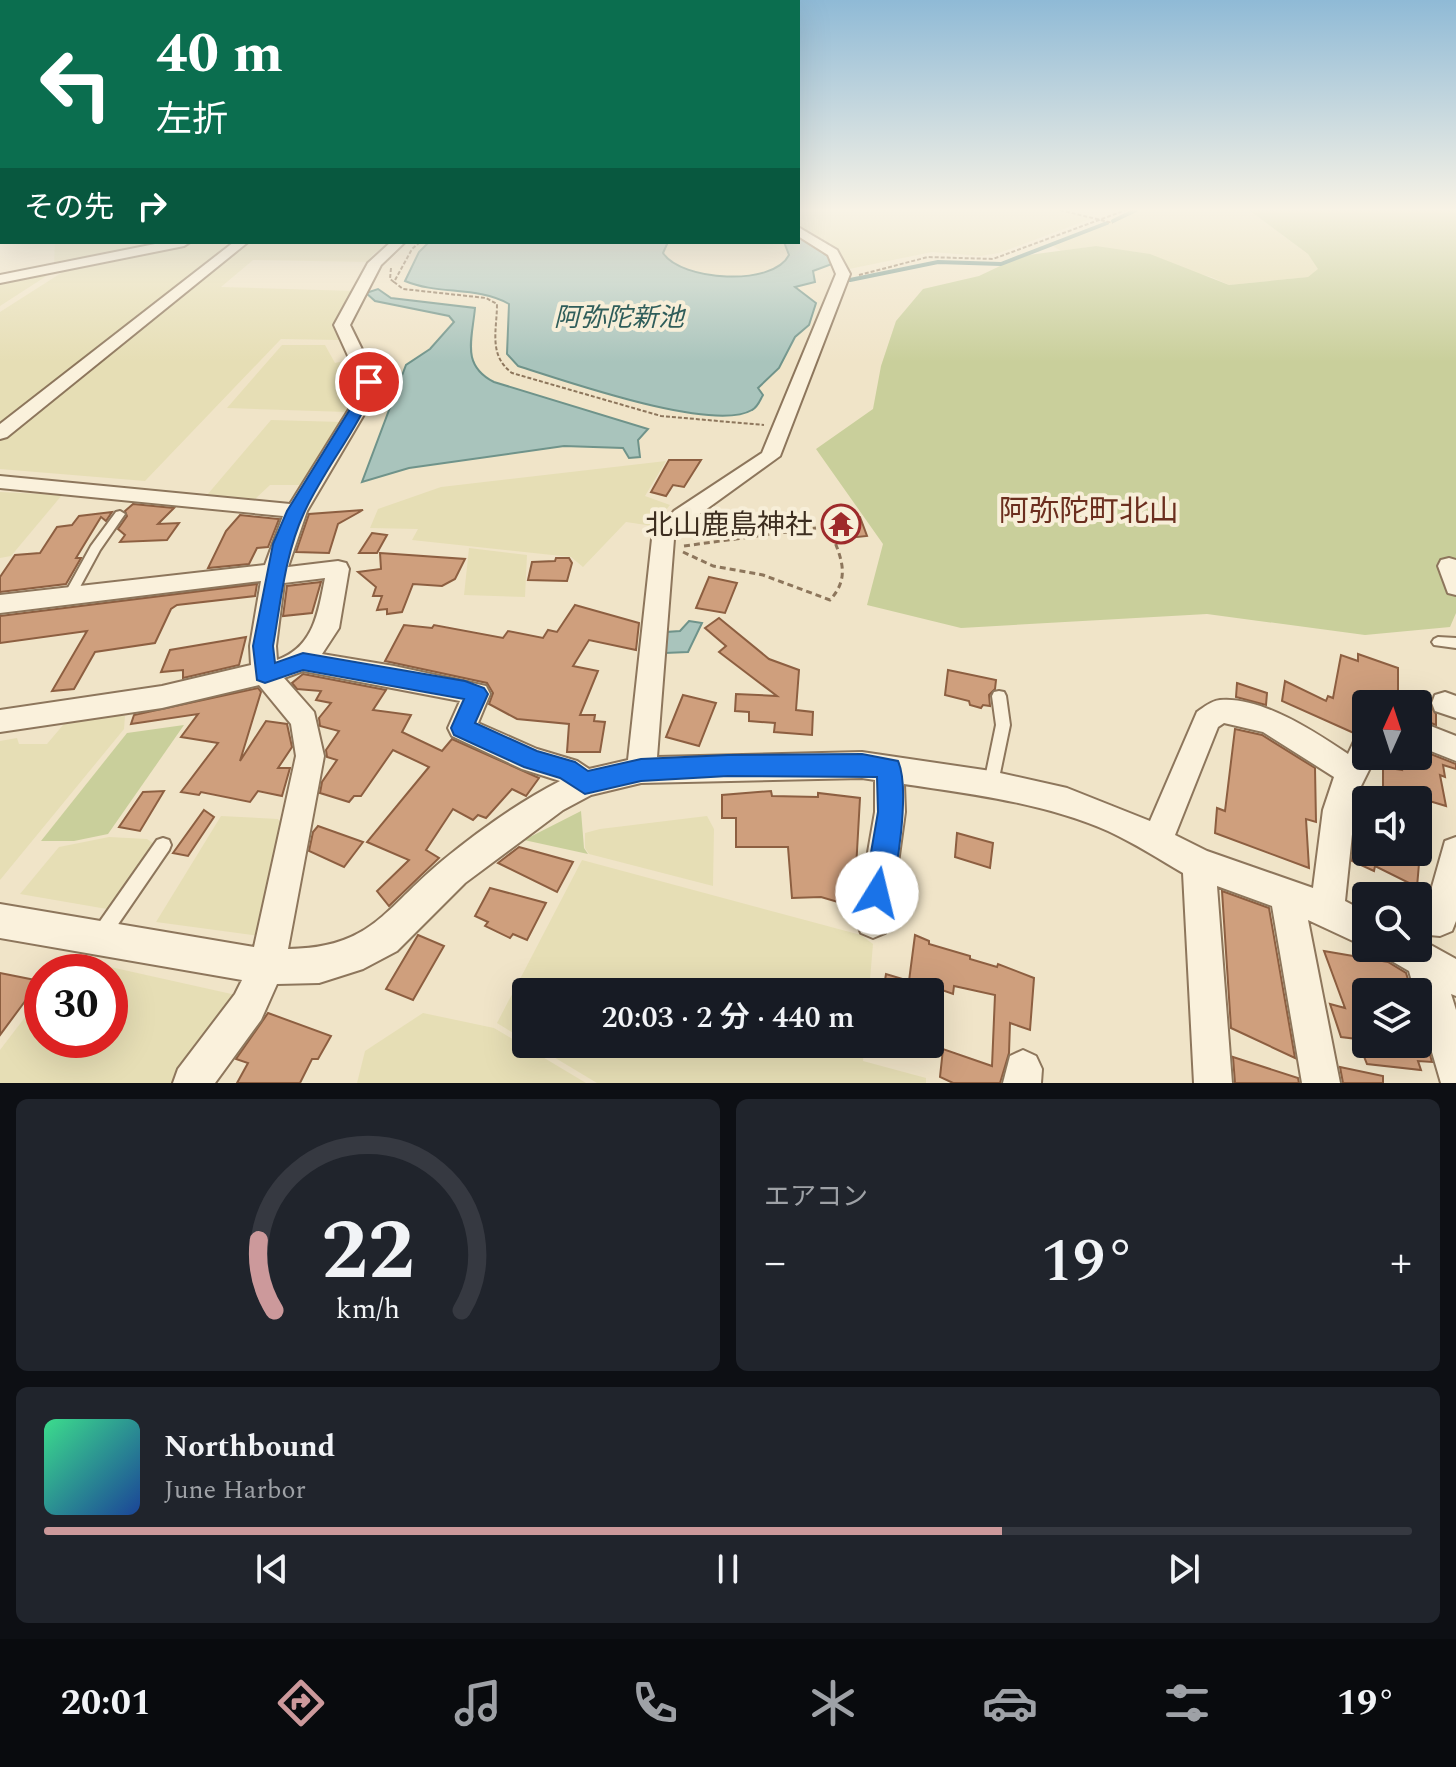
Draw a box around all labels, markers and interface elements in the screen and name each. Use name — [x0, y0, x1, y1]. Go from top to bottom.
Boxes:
text: 40 m — [156, 12, 283, 97]
icon: left — [24, 32, 128, 136]
text: 左折 — [156, 93, 228, 148]
icon: right — [130, 184, 174, 228]
text: その先 — [24, 185, 114, 231]
water label: 阿弥陀新池 — [554, 298, 687, 338]
pin — [335, 348, 403, 416]
icon: arrive — [347, 360, 391, 404]
district label: 阿弥陀町北山 — [999, 489, 1179, 535]
temple icon: 北山鹿島神社 — [820, 503, 862, 545]
place label: 北山鹿島神社 — [645, 504, 813, 547]
north arrow — [1352, 690, 1432, 770]
map controls — [1352, 690, 1432, 1058]
button: sound — [1352, 786, 1432, 866]
position arrow — [835, 851, 919, 935]
button: search — [1352, 882, 1432, 962]
speed limit sign: 30 — [24, 954, 128, 1058]
button: layers — [1352, 978, 1432, 1058]
text: 20:03 · 2 分 · 440 m — [602, 995, 855, 1041]
text: エアコン — [764, 1177, 868, 1217]
text: 22 — [321, 1189, 415, 1316]
text: 19° — [1041, 1216, 1135, 1308]
text: − — [764, 1229, 786, 1296]
text: + — [1390, 1229, 1412, 1296]
text: km/h — [336, 1288, 400, 1331]
text: Northbound — [164, 1424, 335, 1470]
text: June Harbor — [164, 1470, 306, 1510]
icon: previous — [250, 1547, 294, 1591]
icon: pause — [706, 1547, 750, 1591]
icon: next — [1162, 1547, 1206, 1591]
icon: directions — [273, 1675, 329, 1731]
icon: music — [450, 1675, 506, 1731]
icon: phone — [627, 1675, 683, 1731]
icon: climate — [805, 1675, 861, 1731]
icon: car — [982, 1675, 1038, 1731]
icon: filters — [1159, 1675, 1215, 1731]
text: 20:01 — [61, 1676, 151, 1731]
text: 19° — [1337, 1676, 1395, 1731]

